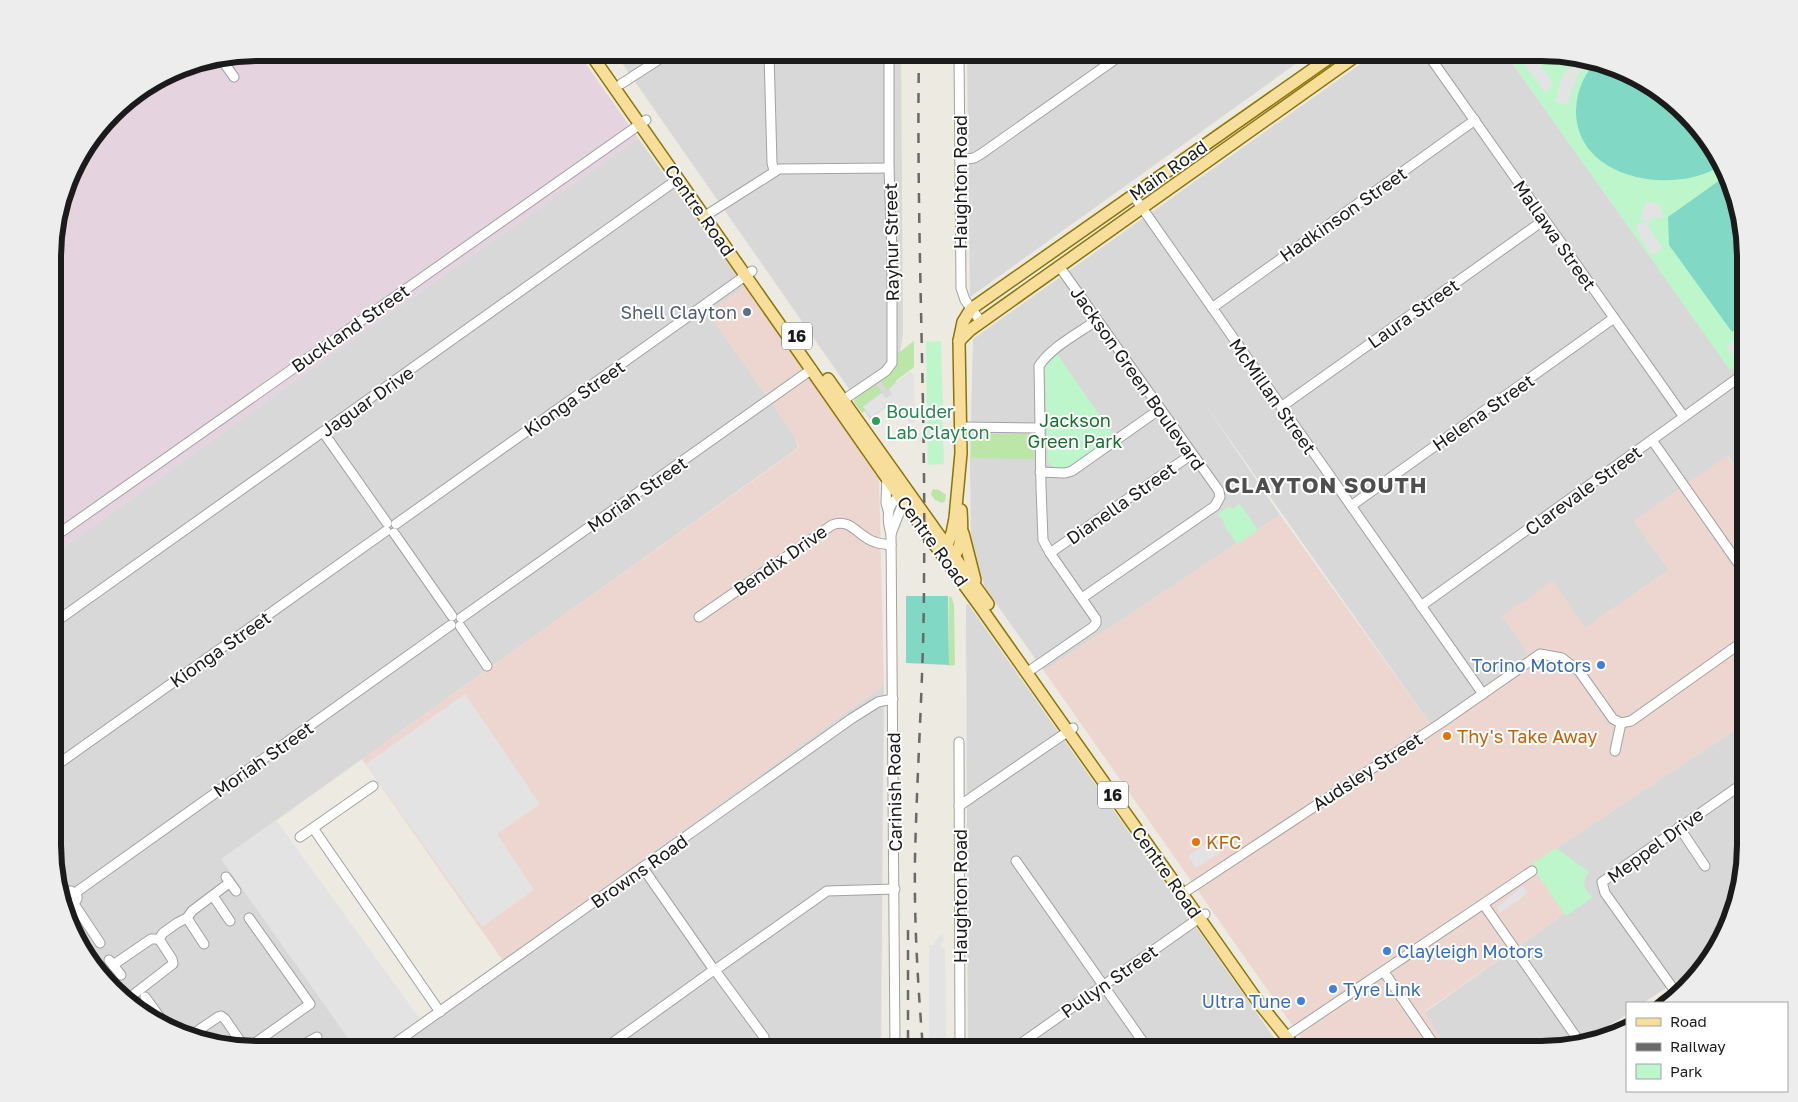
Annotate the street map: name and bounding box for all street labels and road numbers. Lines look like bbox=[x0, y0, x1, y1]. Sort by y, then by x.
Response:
street label: Haughton Road bbox=[949, 115, 971, 249]
street label: Main Road bbox=[1125, 135, 1211, 205]
street label: Centre Road bbox=[660, 160, 740, 260]
street label: Hadkinson Street bbox=[1275, 162, 1411, 266]
street label: Mallawa Street bbox=[1509, 176, 1601, 294]
street label: Rayhur Street bbox=[879, 182, 903, 302]
street label: Laura Street bbox=[1363, 274, 1463, 352]
street label: Buckland Street bbox=[287, 279, 413, 377]
street label: Jackson Green Boulevard bbox=[1066, 282, 1210, 474]
road number: 16 bbox=[782, 322, 812, 350]
street label: McMillan Street bbox=[1225, 334, 1321, 458]
street label: Kionga Street bbox=[519, 355, 629, 441]
street label: Jaguar Drive bbox=[316, 361, 418, 441]
street label: Helena Street bbox=[1428, 369, 1538, 455]
street label: Clarevale Street bbox=[1520, 440, 1646, 540]
street label: Moriah Street bbox=[583, 451, 691, 537]
street label: Dianella Street bbox=[1062, 457, 1180, 549]
street label: Centre Road bbox=[893, 491, 973, 591]
street label: Bendix Drive bbox=[729, 520, 831, 600]
street label: Kionga Street bbox=[165, 606, 275, 692]
street label: Moriah Street bbox=[209, 716, 317, 802]
street label: Audsley Street bbox=[1308, 727, 1426, 815]
street label: Carinish Road bbox=[882, 732, 906, 852]
road number: 16 bbox=[1098, 782, 1128, 808]
street label: Meppel Drive bbox=[1603, 803, 1707, 887]
street label: Centre Road bbox=[1127, 822, 1207, 922]
street label: Browns Road bbox=[586, 829, 692, 913]
street label: Haughton Road bbox=[949, 829, 971, 963]
street label: Pullyn Street bbox=[1056, 940, 1162, 1022]

